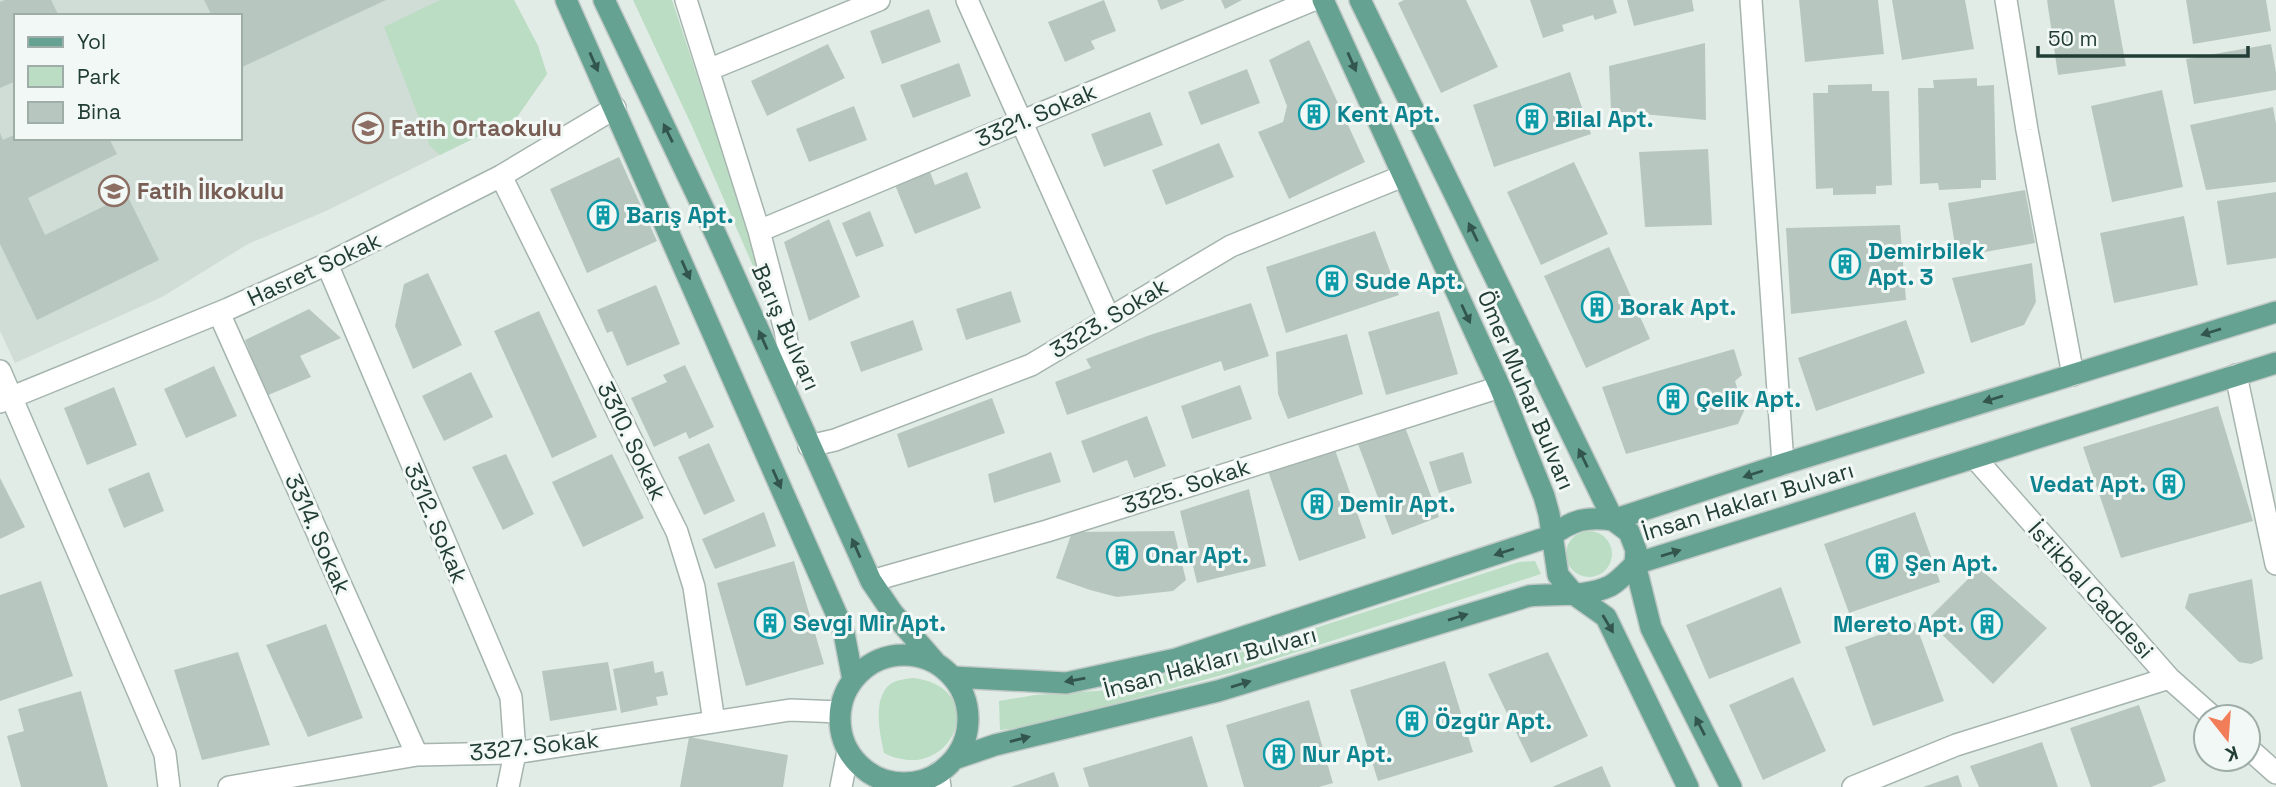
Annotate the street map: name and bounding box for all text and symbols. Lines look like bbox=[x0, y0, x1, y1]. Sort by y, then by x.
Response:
legend bbox=[14, 14, 242, 140]
scale bar bbox=[2038, 14, 2248, 58]
text: 50 m bbox=[2048, 25, 2098, 52]
text: Yol bbox=[77, 28, 106, 55]
one-way arrow bbox=[588, 52, 600, 72]
one-way arrow bbox=[1346, 52, 1357, 72]
text: Park bbox=[77, 63, 121, 90]
street label: 3321. Sokak bbox=[971, 76, 1101, 154]
building icon: Kent Apt. bbox=[1297, 97, 1331, 131]
text: Bina bbox=[77, 98, 121, 125]
place label: Kent Apt. bbox=[1337, 99, 1440, 129]
building icon: Bilal Apt. bbox=[1515, 102, 1549, 136]
place label: Bilal Apt. bbox=[1555, 104, 1654, 134]
school or university icon: Fatih Ortaokulu bbox=[351, 111, 385, 145]
place label: Fatih Ortaokulu bbox=[391, 113, 562, 143]
one-way arrow bbox=[662, 123, 673, 143]
school or university icon: Fatih İlkokulu bbox=[97, 174, 131, 208]
place label: Fatih İlkokulu bbox=[137, 176, 284, 206]
building icon: Barış Apt. bbox=[586, 198, 620, 232]
place label: Barış Apt. bbox=[626, 200, 734, 230]
one-way arrow bbox=[1467, 222, 1478, 242]
street label: Hasret Sokak bbox=[242, 225, 386, 313]
place label: Demirbilek Apt. 3 bbox=[1868, 236, 1985, 292]
building icon: Demirbilek Apt. 3 bbox=[1828, 247, 1862, 281]
street label: Barış Bulvarı bbox=[745, 259, 827, 395]
one-way arrow bbox=[681, 260, 692, 281]
building icon: Sude Apt. bbox=[1315, 264, 1349, 298]
place label: Sude Apt. bbox=[1355, 266, 1463, 296]
street label: 3323. Sokak bbox=[1045, 271, 1173, 365]
street label: Ömer Muhar Bulvarı bbox=[1470, 286, 1582, 494]
building icon: Borak Apt. bbox=[1580, 290, 1614, 324]
place label: Borak Apt. bbox=[1620, 292, 1736, 322]
one-way arrow bbox=[1461, 303, 1472, 324]
one-way arrow bbox=[2200, 328, 2221, 338]
one-way arrow bbox=[757, 330, 769, 350]
street label: 3310. Sokak bbox=[590, 377, 674, 505]
building icon: Çelik Apt. bbox=[1656, 382, 1690, 416]
place label: Çelik Apt. bbox=[1696, 384, 1801, 414]
one-way arrow bbox=[1983, 395, 2004, 405]
one-way arrow bbox=[1578, 448, 1589, 468]
street label: 3325. Sokak bbox=[1118, 451, 1254, 521]
street label: İnsan Hakları Bulvarı bbox=[1639, 455, 1857, 547]
street label: 3312. Sokak bbox=[397, 458, 475, 588]
building icon: Vedat Apt. bbox=[2152, 467, 2186, 501]
one-way arrow bbox=[772, 468, 783, 489]
street label: 3314. Sokak bbox=[278, 469, 358, 599]
one-way arrow bbox=[1742, 469, 1763, 480]
place label: Vedat Apt. bbox=[2030, 469, 2146, 499]
building icon: Demir Apt. bbox=[1300, 487, 1334, 521]
place label: Demir Apt. bbox=[1340, 489, 1455, 519]
street label: İstikbal Caddesi bbox=[2022, 515, 2160, 665]
one-way arrow bbox=[850, 538, 862, 558]
building icon: Onar Apt. bbox=[1105, 538, 1139, 572]
place label: Onar Apt. bbox=[1145, 540, 1249, 570]
building icon: Şen Apt. bbox=[1865, 546, 1899, 580]
one-way arrow bbox=[1493, 547, 1514, 557]
one-way arrow bbox=[1661, 547, 1682, 558]
place label: Şen Apt. bbox=[1905, 548, 1998, 578]
building icon: Sevgi Mir Apt. bbox=[753, 606, 787, 640]
building icon: Mereto Apt. bbox=[1970, 607, 2004, 641]
place label: Sevgi Mir Apt. bbox=[793, 608, 946, 638]
place label: Mereto Apt. bbox=[1833, 609, 1964, 639]
one-way arrow bbox=[1448, 611, 1469, 622]
one-way arrow bbox=[1601, 614, 1614, 634]
street label: İnsan Hakları Bulvarı bbox=[1100, 619, 1320, 705]
one-way arrow bbox=[1064, 675, 1086, 686]
one-way arrow bbox=[1230, 679, 1251, 689]
north arrow bbox=[2192, 703, 2262, 773]
building icon: Özgür Apt. bbox=[1395, 704, 1429, 738]
place label: Özgür Apt. bbox=[1435, 706, 1552, 736]
one-way arrow bbox=[1695, 716, 1706, 736]
street label: 3327. Sokak bbox=[468, 724, 600, 768]
one-way arrow bbox=[1009, 733, 1031, 744]
building icon: Nur Apt. bbox=[1262, 737, 1296, 771]
place label: Nur Apt. bbox=[1302, 739, 1392, 769]
text: K bbox=[2222, 740, 2241, 768]

